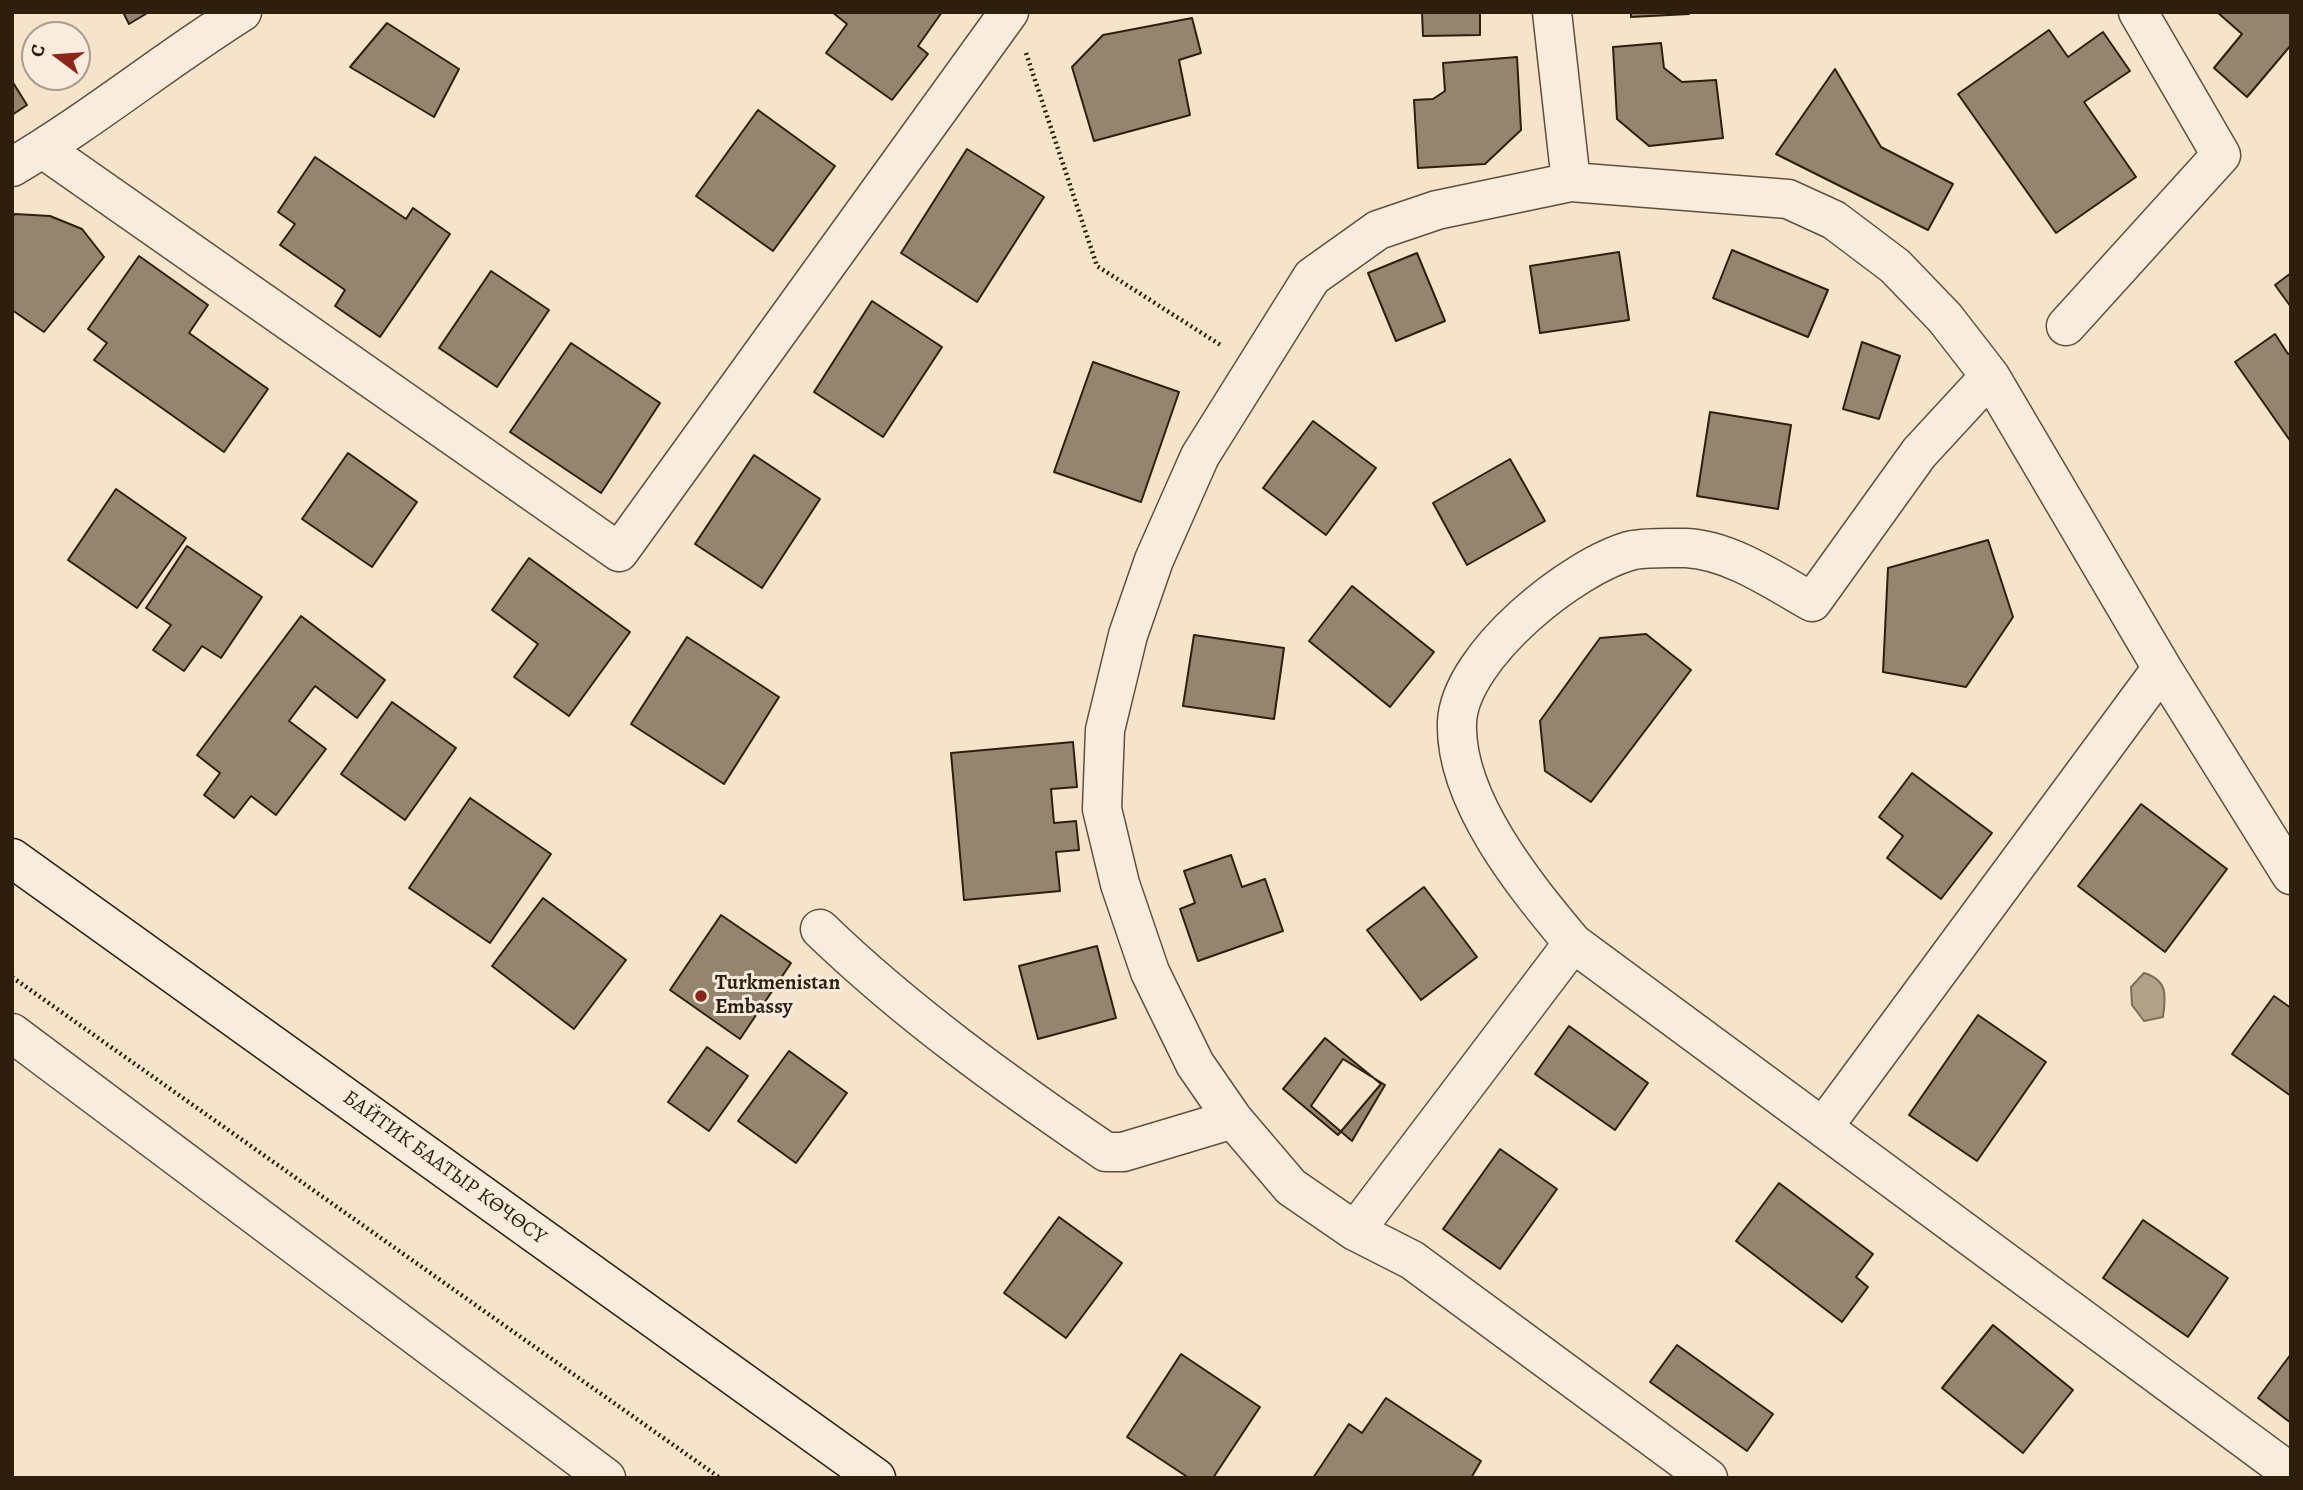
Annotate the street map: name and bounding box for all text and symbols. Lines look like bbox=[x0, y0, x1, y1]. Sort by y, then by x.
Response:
north arrow bbox=[21, 21, 91, 91]
text: С bbox=[24, 42, 52, 60]
place label: Turkmenistan Embassy bbox=[715, 971, 840, 1021]
marker: Turkmenistan Embassy bbox=[693, 988, 709, 1004]
street label: БАЙТИК БААТЫР КӨЧӨСҮ bbox=[337, 1086, 551, 1250]

